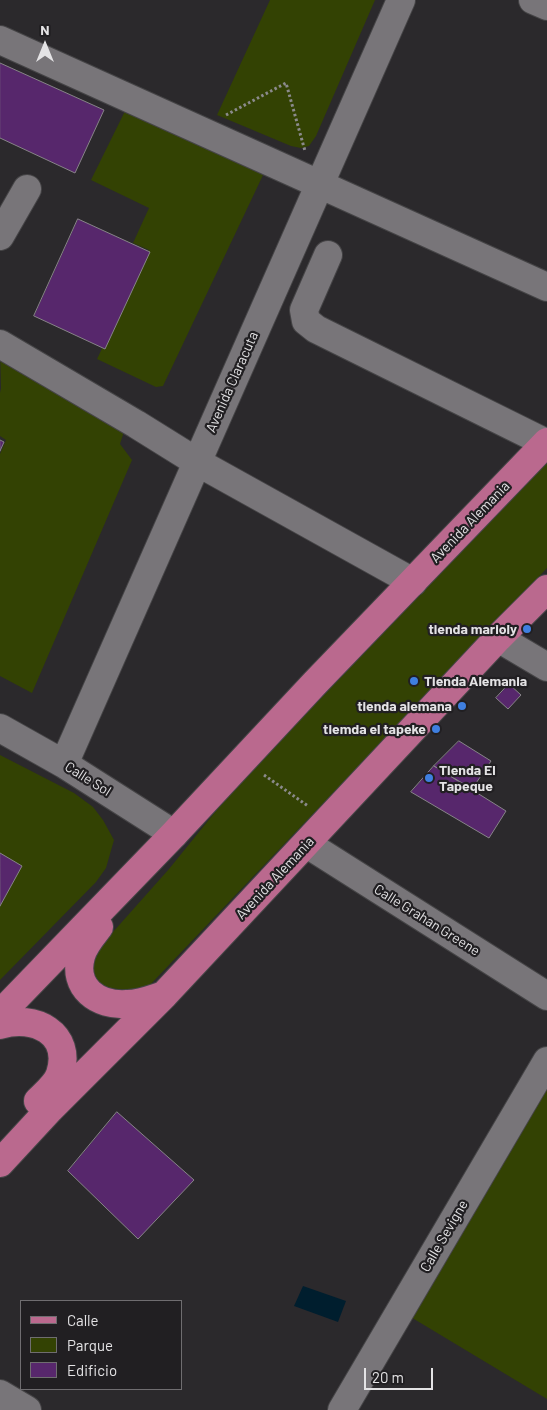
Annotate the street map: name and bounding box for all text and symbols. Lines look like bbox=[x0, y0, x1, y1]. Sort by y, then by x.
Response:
north arrow bbox=[20, 20, 70, 70]
text: N bbox=[40, 21, 50, 38]
street label: Avenida Claracuta bbox=[202, 329, 262, 435]
street label: Avenida Alemania bbox=[427, 478, 513, 566]
place label: tienda marioly bbox=[428, 621, 517, 637]
marker: tienda marioly bbox=[521, 623, 533, 635]
place label: Tienda Alemania bbox=[424, 673, 527, 689]
marker: Tienda Alemania bbox=[408, 675, 420, 687]
place label: tienda alemana bbox=[357, 698, 452, 714]
marker: tienda alemana bbox=[456, 700, 468, 712]
place label: tiemda el tapeke bbox=[323, 721, 426, 737]
marker: tiemda el tapeke bbox=[430, 723, 442, 735]
street label: Calle Sol bbox=[62, 758, 114, 800]
place label: Tienda El Tapeque bbox=[439, 762, 496, 794]
marker: Tienda El Tapeque bbox=[423, 772, 435, 784]
street label: Avenida Alemania bbox=[232, 833, 318, 923]
street label: Calle Grahan Greene bbox=[371, 881, 483, 959]
street label: Calle Sevigne bbox=[417, 1197, 471, 1275]
legend bbox=[20, 1300, 182, 1390]
text: Calle bbox=[67, 1311, 99, 1329]
text: Parque bbox=[67, 1336, 113, 1354]
scale bar bbox=[367, 1358, 436, 1390]
text: Edificio bbox=[67, 1361, 117, 1379]
text: 20 m bbox=[372, 1368, 404, 1386]

